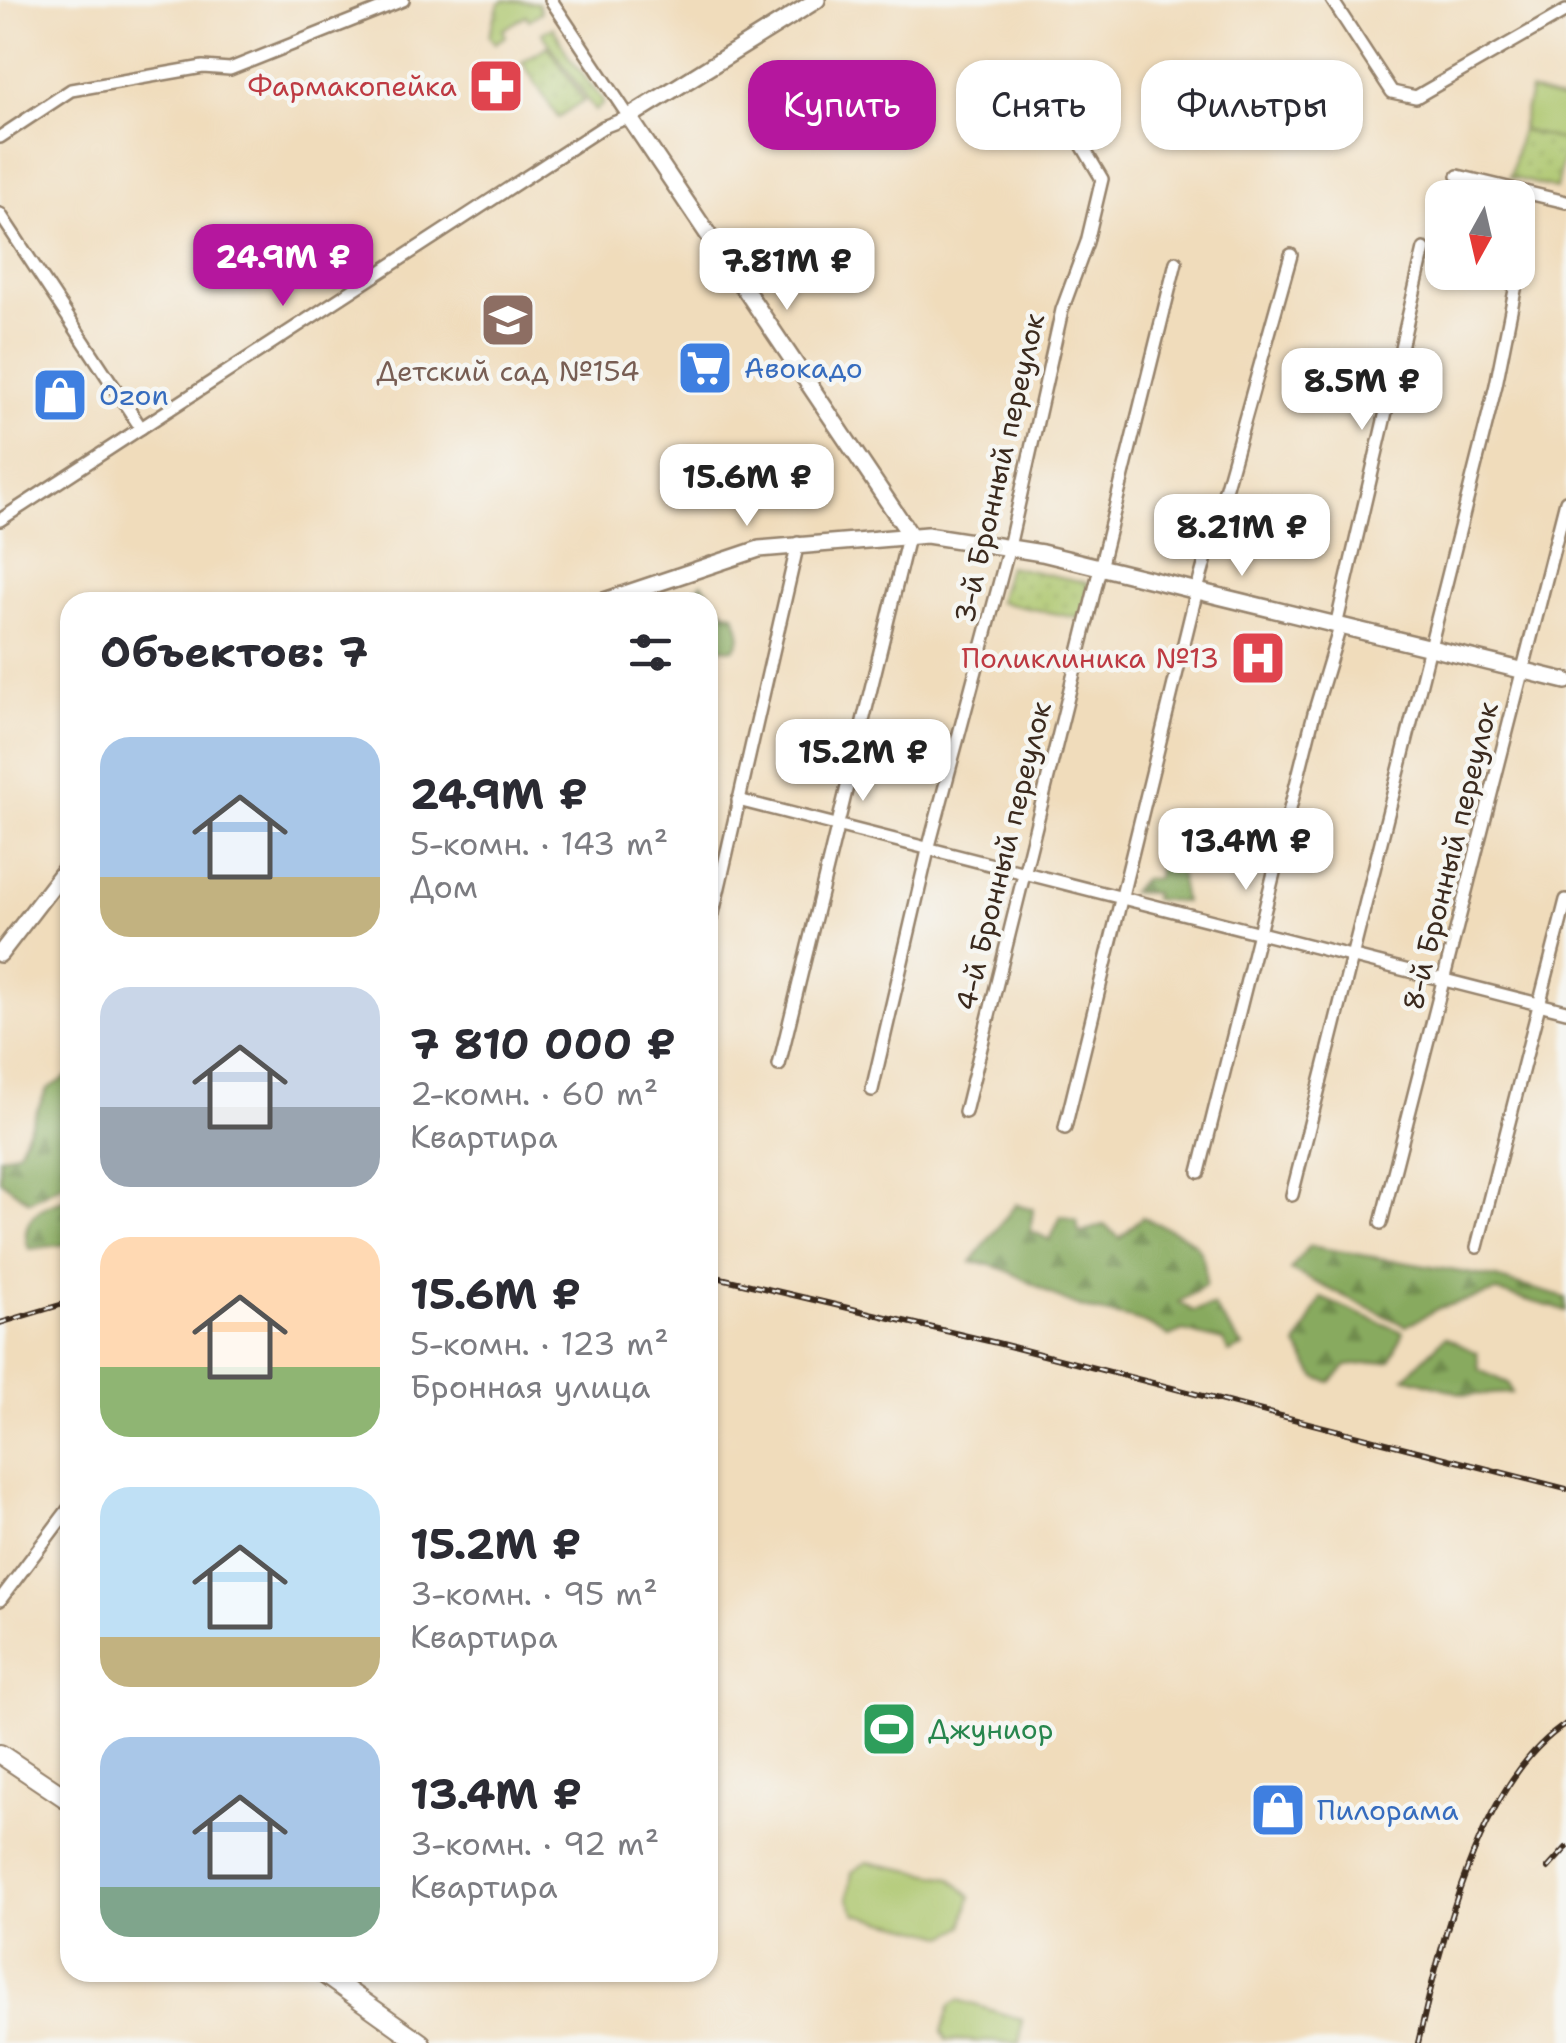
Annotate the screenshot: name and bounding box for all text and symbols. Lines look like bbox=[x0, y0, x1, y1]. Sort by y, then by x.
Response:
pharmacy icon: Фармакопейка bbox=[466, 56, 526, 116]
chip: Купить bbox=[748, 60, 936, 150]
chip: Снять bbox=[956, 60, 1121, 150]
chip: Фильтры bbox=[1141, 60, 1363, 150]
place label: Фармакопейка bbox=[248, 67, 457, 105]
north arrow bbox=[1425, 180, 1535, 290]
map controls bbox=[1425, 180, 1535, 290]
pin: 24.9M ₽ bbox=[191, 224, 375, 309]
pin: 7.81M ₽ bbox=[695, 228, 879, 313]
text: 24.9M ₽ bbox=[215, 235, 351, 278]
text: 7.81M ₽ bbox=[722, 239, 852, 282]
school or university icon: Детский сад №154 bbox=[478, 290, 538, 350]
street label: 3-й Бронный переулок bbox=[945, 309, 1053, 627]
supermarket icon: Авокадо bbox=[675, 338, 735, 398]
pin: 8.5M ₽ bbox=[1281, 348, 1443, 433]
place label: Авокадо bbox=[744, 349, 863, 387]
place label: Детский сад №154 bbox=[376, 352, 640, 390]
text: 8.5M ₽ bbox=[1304, 359, 1420, 402]
shop icon: Ozon bbox=[30, 365, 90, 425]
place label: Ozon bbox=[99, 376, 169, 414]
pin: 15.6M ₽ bbox=[655, 444, 839, 529]
text: 15.6M ₽ bbox=[682, 455, 812, 498]
pin: 8.21M ₽ bbox=[1150, 494, 1334, 579]
text: 8.21M ₽ bbox=[1176, 505, 1308, 548]
text: Объектов: 7 bbox=[100, 624, 368, 680]
icon: filters bbox=[623, 625, 678, 680]
hospital icon: Поликлиника №13 bbox=[1228, 628, 1288, 688]
place label: Поликлиника №13 bbox=[962, 639, 1219, 677]
street label: 4-й Бронный переулок bbox=[946, 697, 1060, 1014]
street label: 8-й Бронный переулок bbox=[1393, 698, 1507, 1014]
pin: 15.2M ₽ bbox=[771, 719, 955, 804]
text: 15.2M ₽ bbox=[798, 730, 928, 773]
text: 24.9M ₽ bbox=[410, 766, 588, 822]
icon: home bbox=[180, 777, 300, 897]
pin: 13.4M ₽ bbox=[1154, 808, 1338, 893]
text: 13.4M ₽ bbox=[1180, 819, 1312, 862]
text: 5-комн. · 143 m² bbox=[410, 822, 668, 865]
text: Дом bbox=[410, 865, 478, 908]
text: 7 810 000 ₽ bbox=[410, 1016, 676, 1072]
icon: home bbox=[180, 1027, 300, 1147]
text: 2-комн. · 60 m² bbox=[410, 1072, 658, 1115]
text: Квартира bbox=[410, 1115, 558, 1158]
text: 15.6M ₽ bbox=[410, 1266, 581, 1322]
icon: home bbox=[180, 1277, 300, 1397]
text: 5-комн. · 123 m² bbox=[410, 1322, 669, 1365]
text: Бронная улица bbox=[410, 1365, 650, 1408]
text: 15.2M ₽ bbox=[410, 1516, 581, 1572]
icon: home bbox=[180, 1527, 300, 1647]
text: 3-комн. · 95 m² bbox=[410, 1572, 658, 1615]
text: Квартира bbox=[410, 1615, 558, 1658]
sports icon: Джуниор bbox=[859, 1699, 919, 1759]
place label: Джуниор bbox=[928, 1710, 1053, 1748]
text: 13.4M ₽ bbox=[410, 1766, 582, 1822]
icon: home bbox=[180, 1777, 300, 1897]
shop icon: Пилорама bbox=[1248, 1780, 1308, 1840]
place label: Пилорама bbox=[1317, 1791, 1459, 1829]
text: 3-комн. · 92 m² bbox=[410, 1822, 659, 1865]
text: Квартира bbox=[410, 1865, 558, 1908]

